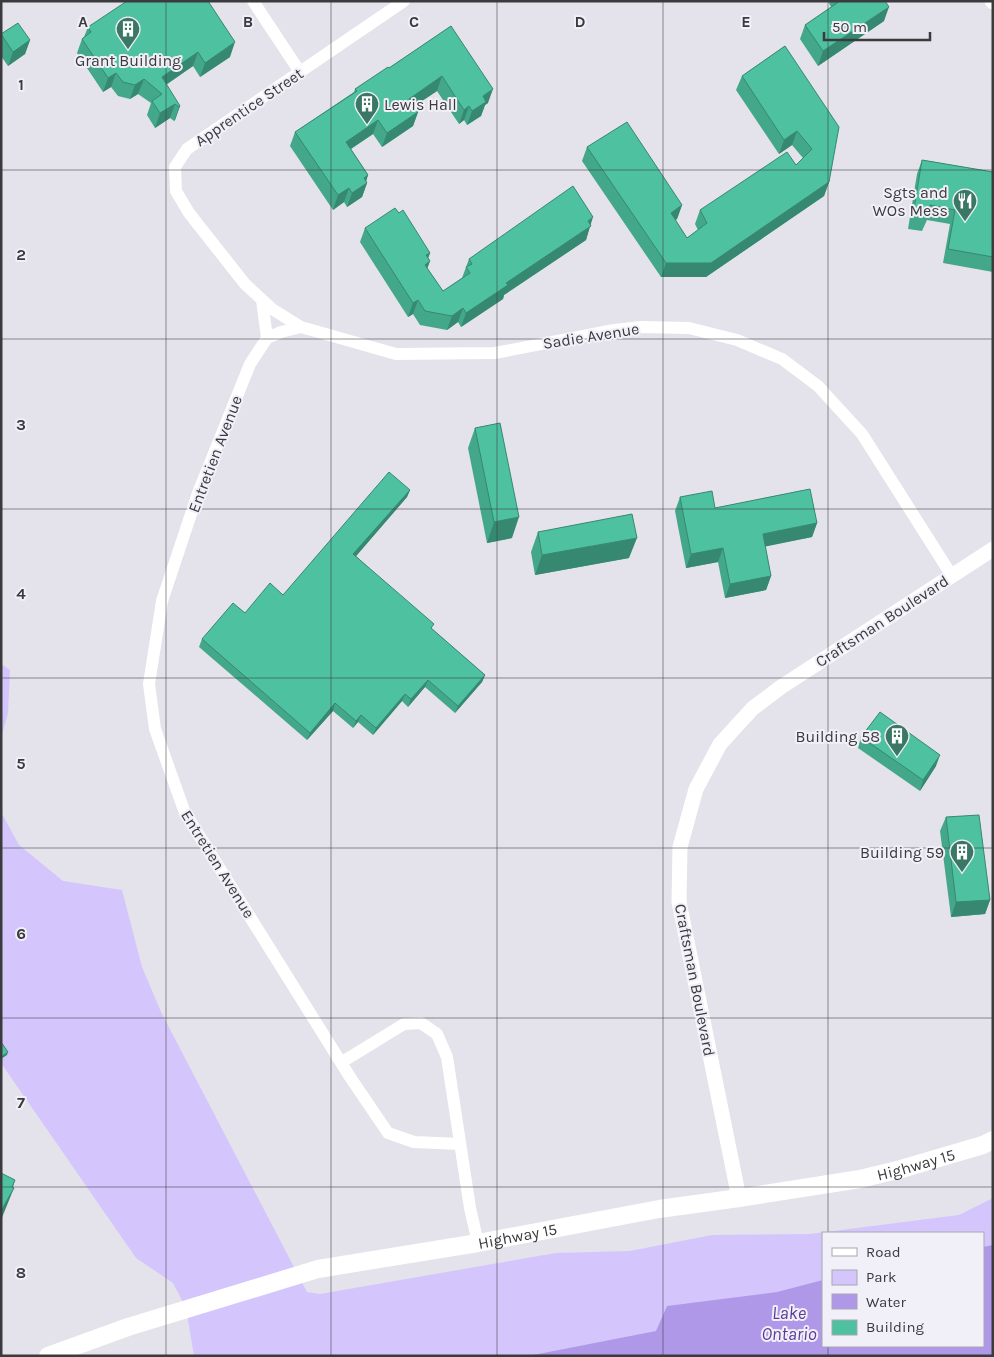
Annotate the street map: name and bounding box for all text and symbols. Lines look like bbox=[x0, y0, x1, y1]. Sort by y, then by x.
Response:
scale bar bbox=[824, 10, 930, 42]
text: A bbox=[78, 12, 88, 31]
text: B bbox=[243, 12, 253, 31]
text: C bbox=[409, 12, 419, 31]
text: D bbox=[575, 12, 586, 31]
text: E bbox=[741, 12, 751, 31]
building icon: Grant Building bbox=[115, 16, 141, 50]
text: 50 m bbox=[832, 18, 867, 36]
place label: Grant Building bbox=[75, 51, 181, 70]
street label: Apprentice Street bbox=[191, 64, 307, 150]
text: 1 bbox=[18, 75, 24, 94]
building icon: Lewis Hall bbox=[354, 91, 380, 125]
place label: Lewis Hall bbox=[384, 95, 457, 114]
place label: Sgts and WOs Mess bbox=[873, 183, 948, 220]
restaurant icon: Sgts and WOs Mess bbox=[952, 188, 978, 222]
text: 2 bbox=[16, 245, 26, 264]
street label: Sadie Avenue bbox=[541, 319, 641, 353]
street label: Entretien Avenue bbox=[184, 393, 246, 515]
text: 3 bbox=[16, 415, 26, 434]
street label: Craftsman Boulevard bbox=[812, 571, 952, 671]
text: 4 bbox=[16, 584, 26, 603]
building icon: Building 58 bbox=[884, 723, 910, 757]
place label: Building 58 bbox=[796, 727, 880, 746]
text: 5 bbox=[16, 754, 26, 773]
street label: Entretien Avenue bbox=[177, 806, 259, 922]
building icon: Building 59 bbox=[949, 839, 975, 873]
place label: Building 59 bbox=[860, 843, 944, 862]
street label: Craftsman Boulevard bbox=[671, 902, 719, 1058]
text: 6 bbox=[16, 924, 26, 943]
text: 7 bbox=[17, 1093, 25, 1112]
street label: Highway 15 bbox=[875, 1144, 957, 1184]
street label: Highway 15 bbox=[476, 1219, 559, 1252]
legend bbox=[822, 1232, 984, 1347]
text: Road bbox=[866, 1243, 901, 1261]
text: 8 bbox=[16, 1263, 26, 1282]
text: Park bbox=[866, 1268, 896, 1286]
text: Water bbox=[866, 1293, 907, 1311]
water label: Lake Ontario bbox=[761, 1302, 817, 1345]
text: Building bbox=[866, 1318, 924, 1336]

